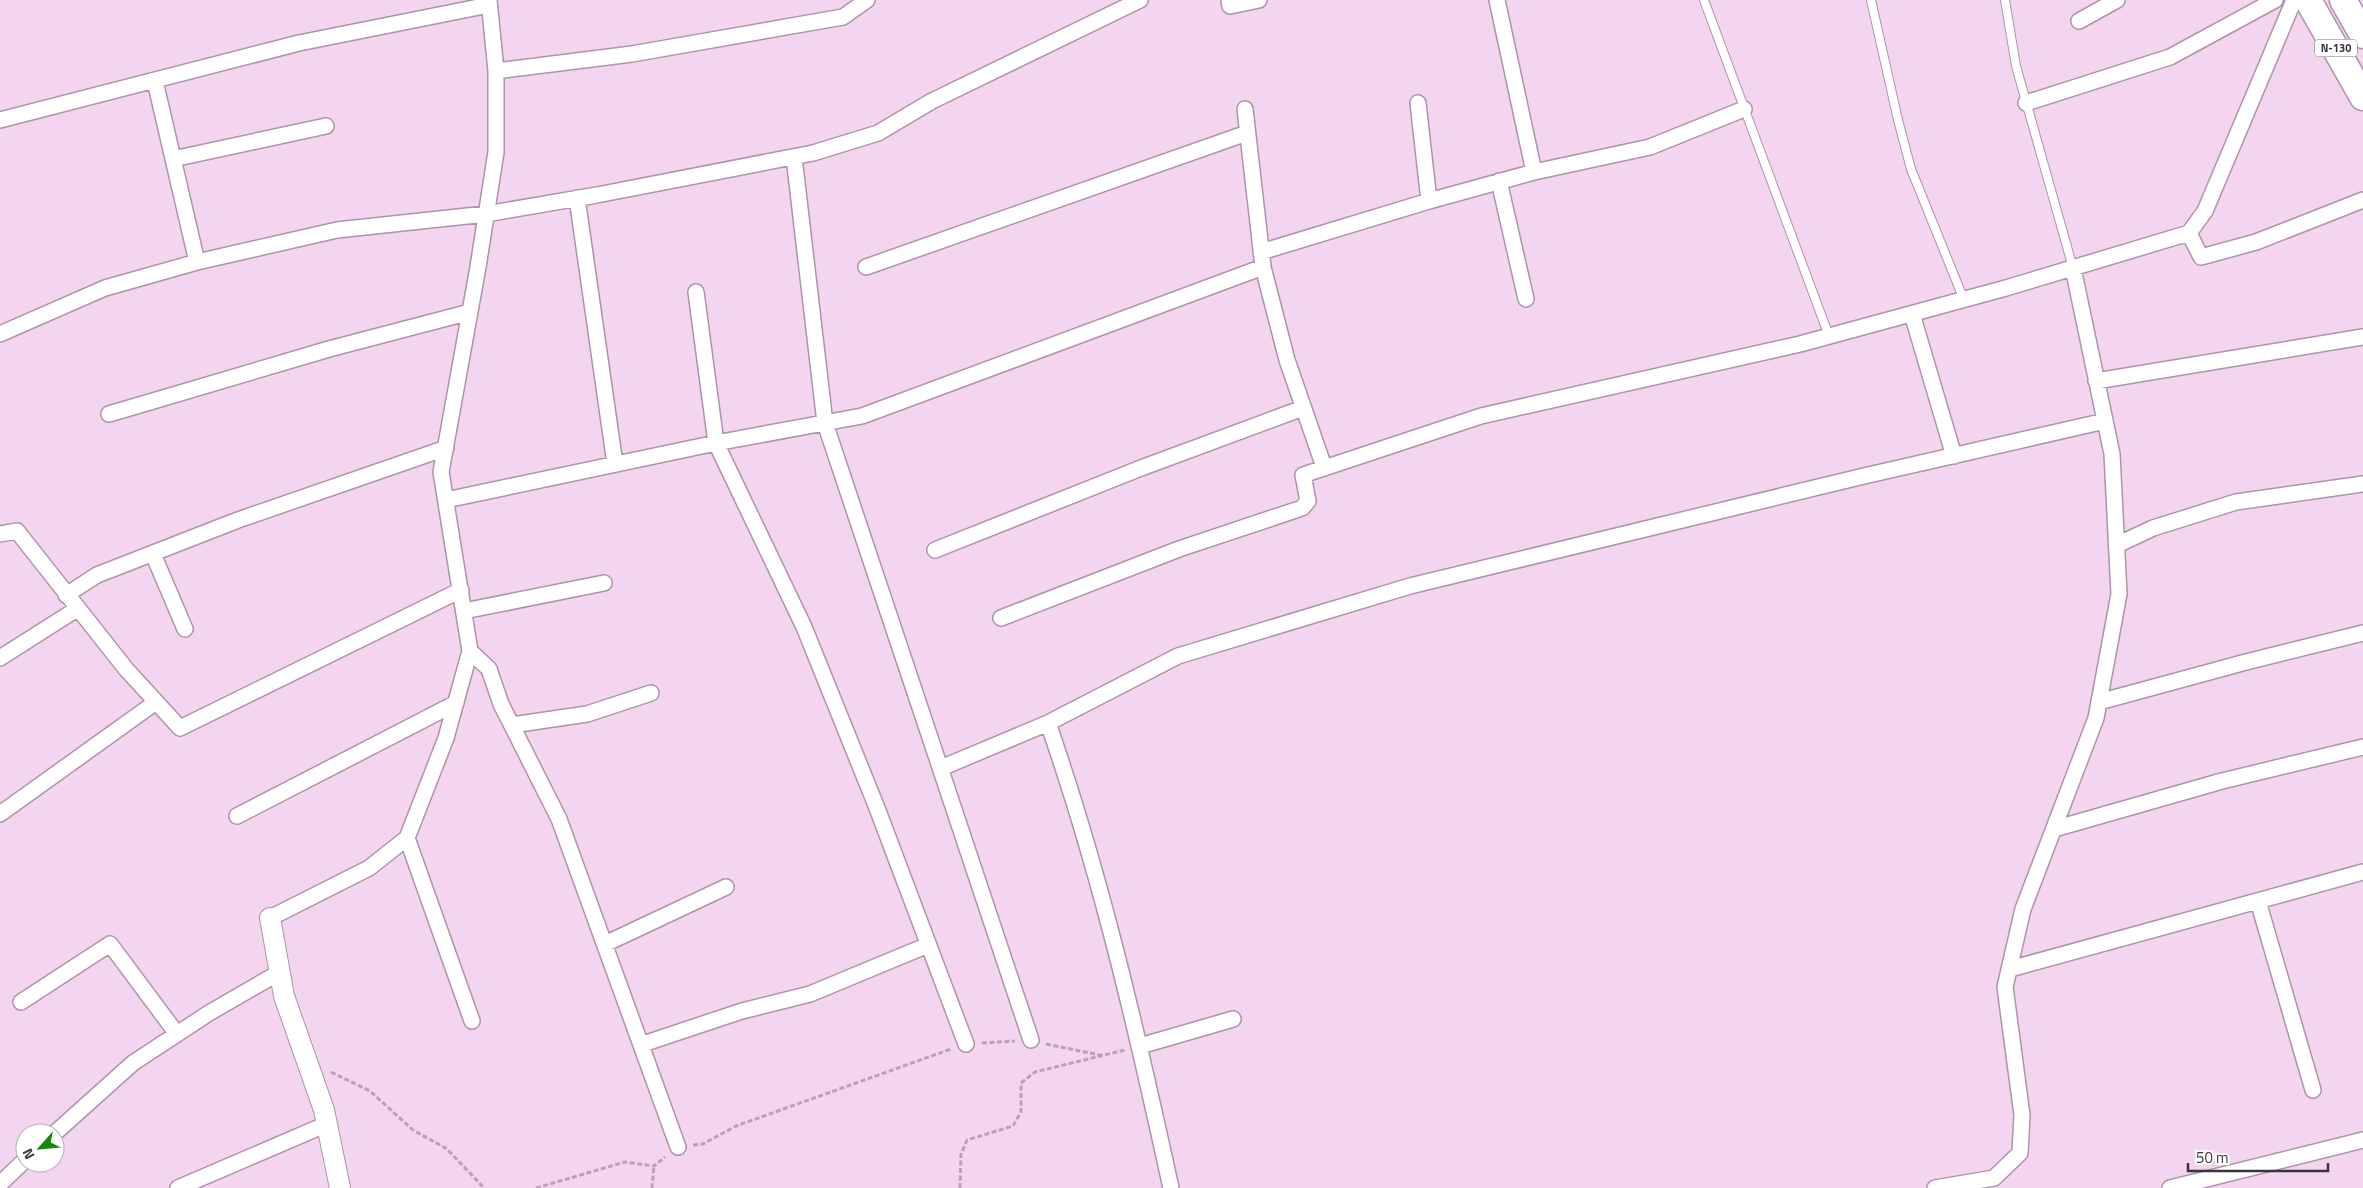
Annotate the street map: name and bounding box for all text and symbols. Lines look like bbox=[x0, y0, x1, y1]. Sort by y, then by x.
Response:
road number: N-130 bbox=[2315, 40, 2357, 56]
north arrow bbox=[15, 1123, 65, 1173]
scale bar bbox=[2188, 1140, 2328, 1172]
text: N bbox=[16, 1145, 40, 1163]
text: 50 m bbox=[2196, 1146, 2229, 1169]

